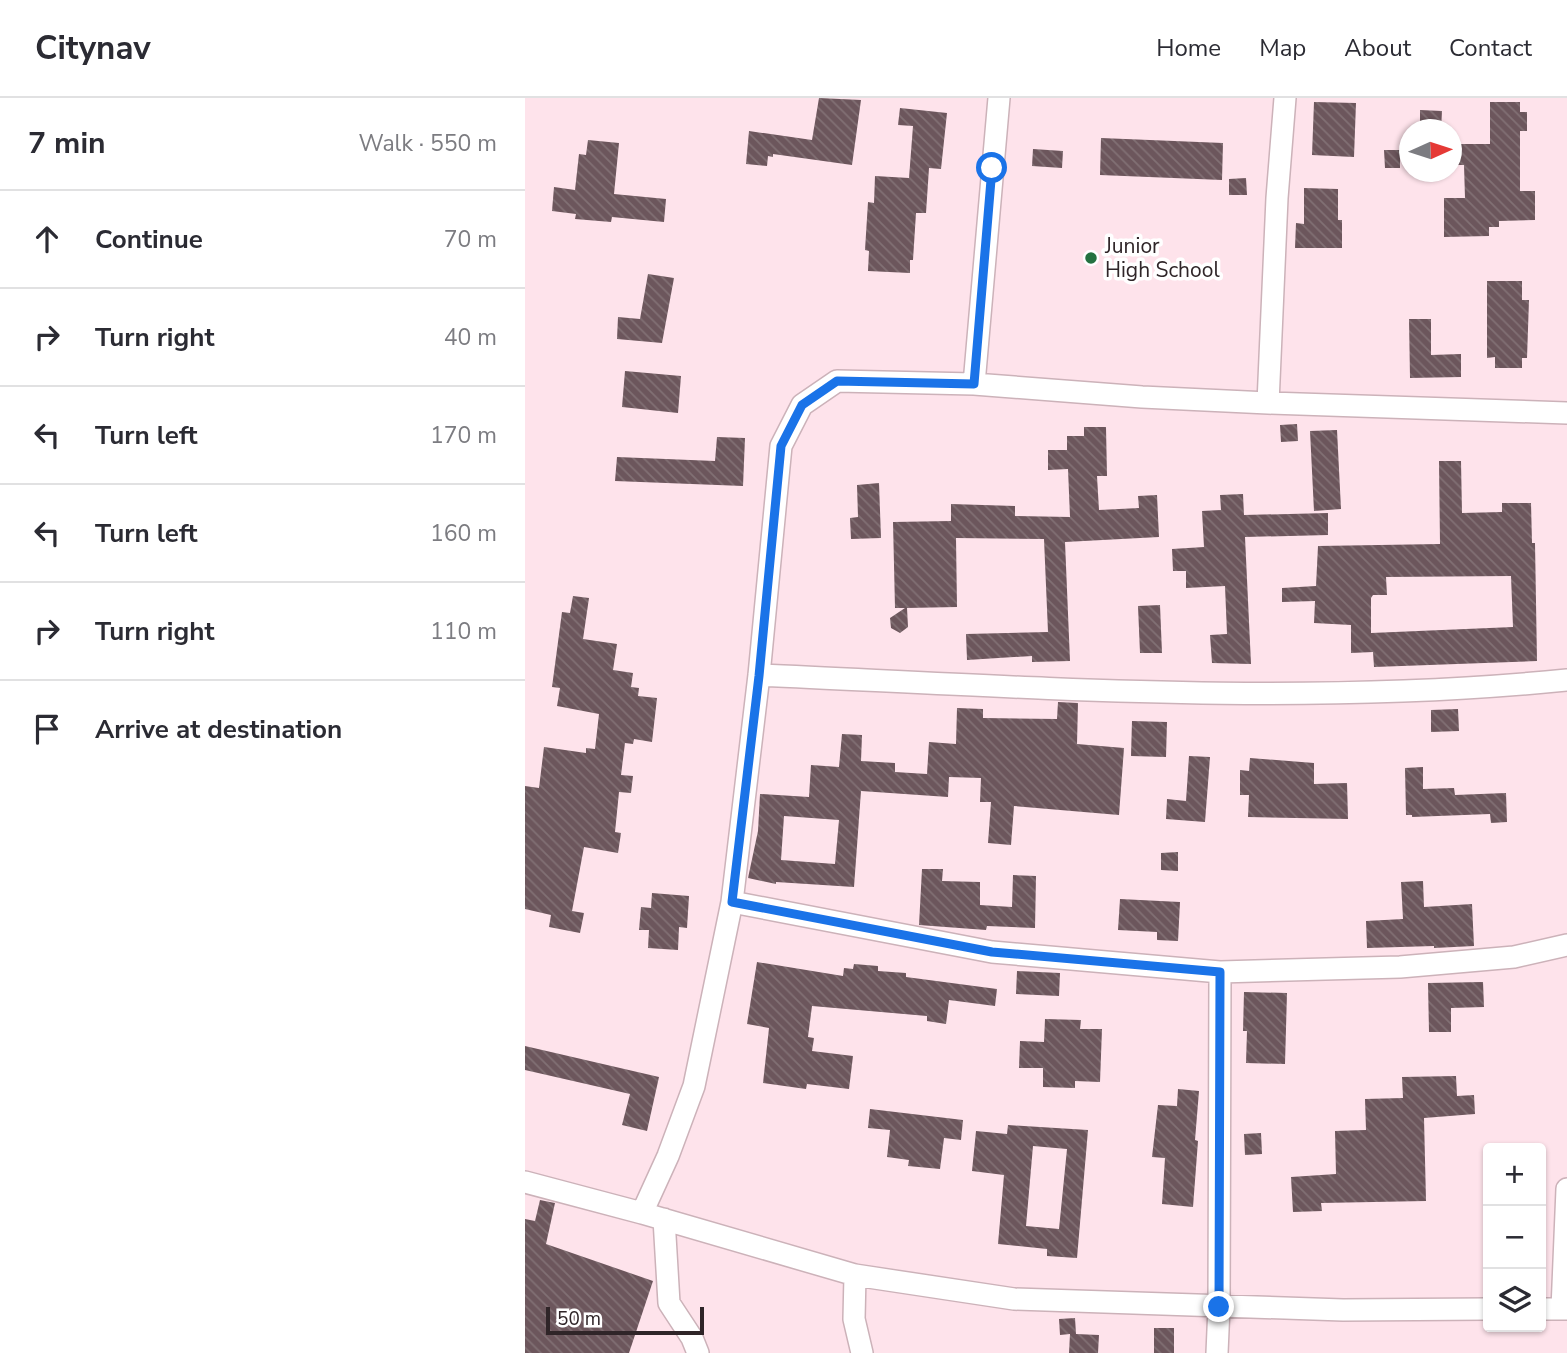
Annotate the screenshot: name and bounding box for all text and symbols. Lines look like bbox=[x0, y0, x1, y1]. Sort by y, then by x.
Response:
text: Citynav bbox=[35, 26, 151, 71]
text: Home bbox=[1156, 32, 1221, 64]
text: Map bbox=[1259, 32, 1306, 64]
text: About bbox=[1344, 32, 1411, 64]
text: Contact bbox=[1449, 32, 1532, 64]
north arrow bbox=[1399, 119, 1462, 182]
text: 7 min bbox=[28, 123, 106, 164]
text: Walk · 550 m bbox=[358, 128, 497, 159]
route start bbox=[976, 152, 1007, 183]
icon: ahead bbox=[28, 220, 66, 258]
text: Continue bbox=[95, 222, 203, 257]
text: 70 m bbox=[444, 224, 497, 255]
place label: Junior High School bbox=[1104, 232, 1220, 284]
marker: Junior High School bbox=[1083, 250, 1099, 266]
icon: right bbox=[28, 318, 66, 356]
text: Turn right bbox=[95, 320, 214, 355]
text: 40 m bbox=[444, 322, 497, 353]
icon: left bbox=[28, 416, 66, 454]
text: Turn left bbox=[95, 418, 198, 453]
text: 170 m bbox=[430, 420, 497, 451]
icon: left bbox=[28, 514, 66, 552]
text: Turn left bbox=[95, 516, 198, 551]
text: 160 m bbox=[430, 518, 497, 549]
icon: right bbox=[28, 612, 66, 650]
text: Turn right bbox=[95, 614, 214, 649]
text: 110 m bbox=[430, 616, 497, 647]
icon: arrive bbox=[28, 710, 66, 748]
text: Arrive at destination bbox=[95, 712, 342, 747]
map controls bbox=[1483, 1143, 1546, 1332]
button: + bbox=[1483, 1143, 1546, 1206]
button: − bbox=[1483, 1206, 1546, 1269]
button: layers bbox=[1483, 1269, 1546, 1332]
route end bbox=[1203, 1291, 1234, 1322]
scale bar bbox=[546, 1304, 703, 1336]
text: 50 m bbox=[557, 1306, 601, 1332]

